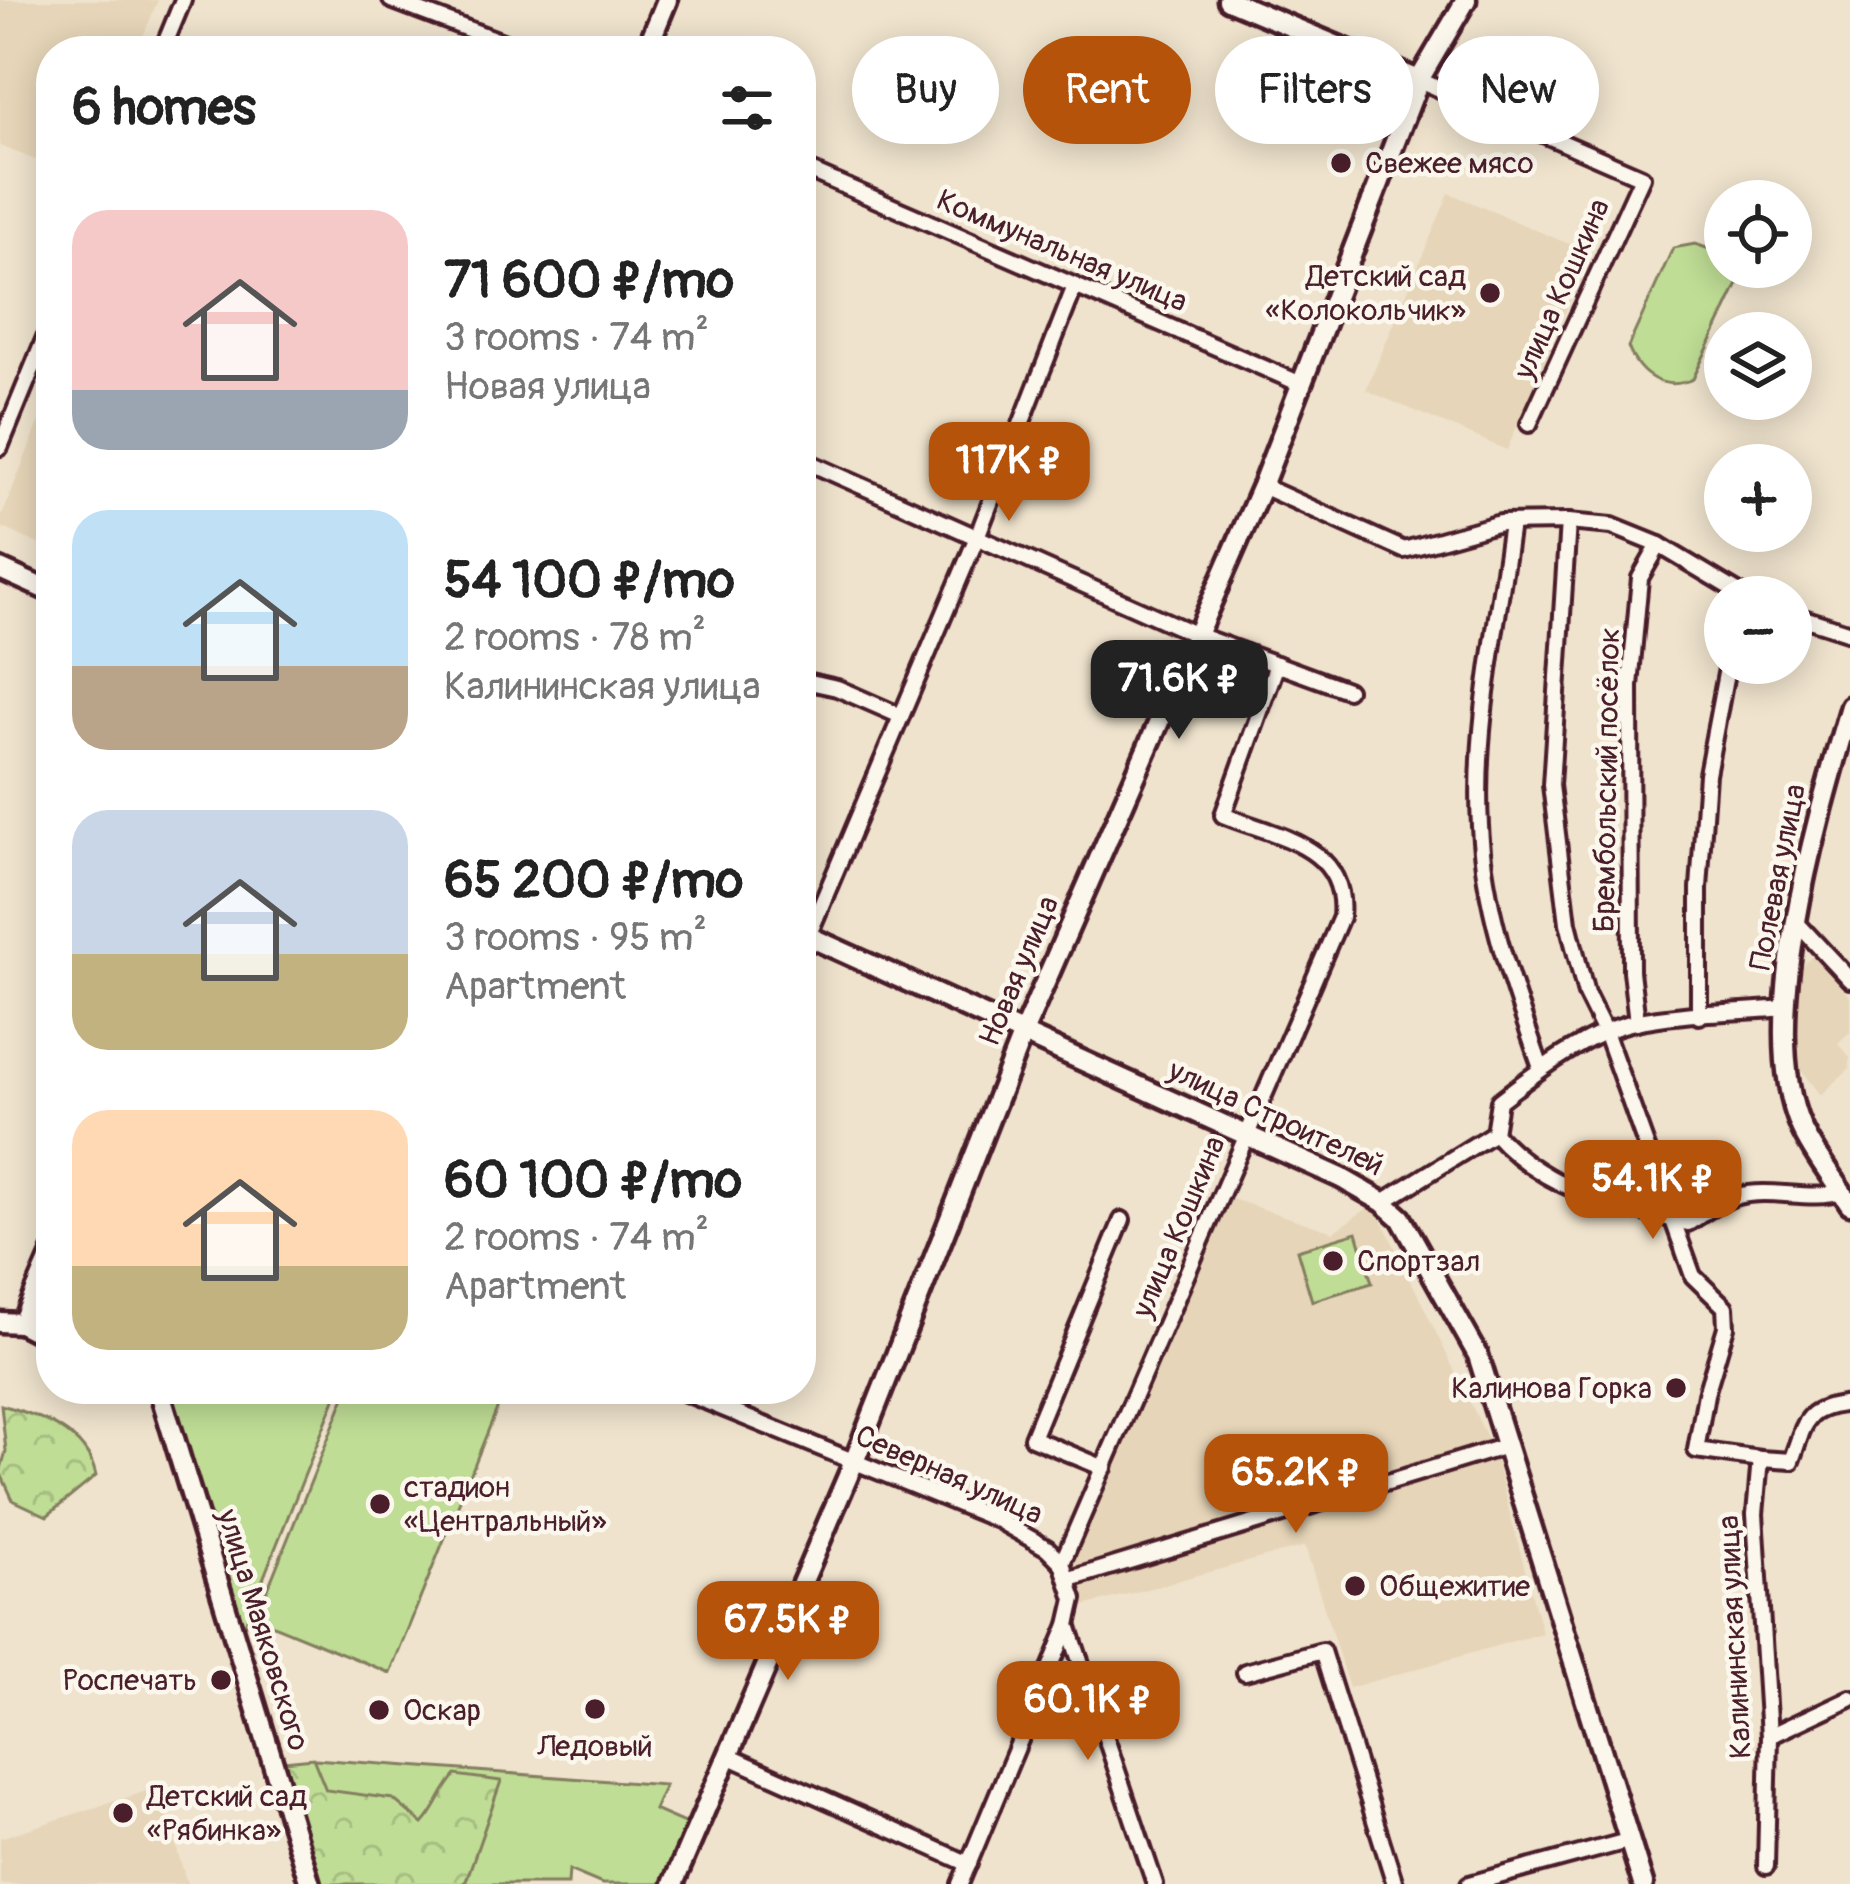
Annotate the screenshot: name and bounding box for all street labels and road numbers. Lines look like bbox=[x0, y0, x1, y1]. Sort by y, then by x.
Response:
street label: Коммунальная улица bbox=[931, 182, 1193, 320]
street label: улица Кошкина bbox=[1505, 193, 1618, 386]
street label: Брембольский посёлок bbox=[1586, 627, 1628, 933]
street label: Полевая улица bbox=[1742, 781, 1814, 973]
street label: Новая улица bbox=[971, 891, 1067, 1051]
street label: улица Строителей bbox=[1162, 1052, 1389, 1184]
street label: улица Кошкина bbox=[1124, 1131, 1234, 1324]
street label: Северная улица bbox=[850, 1417, 1048, 1533]
street label: улица Маяковского bbox=[208, 1504, 317, 1755]
street label: Калининская улица bbox=[1710, 1514, 1760, 1760]

